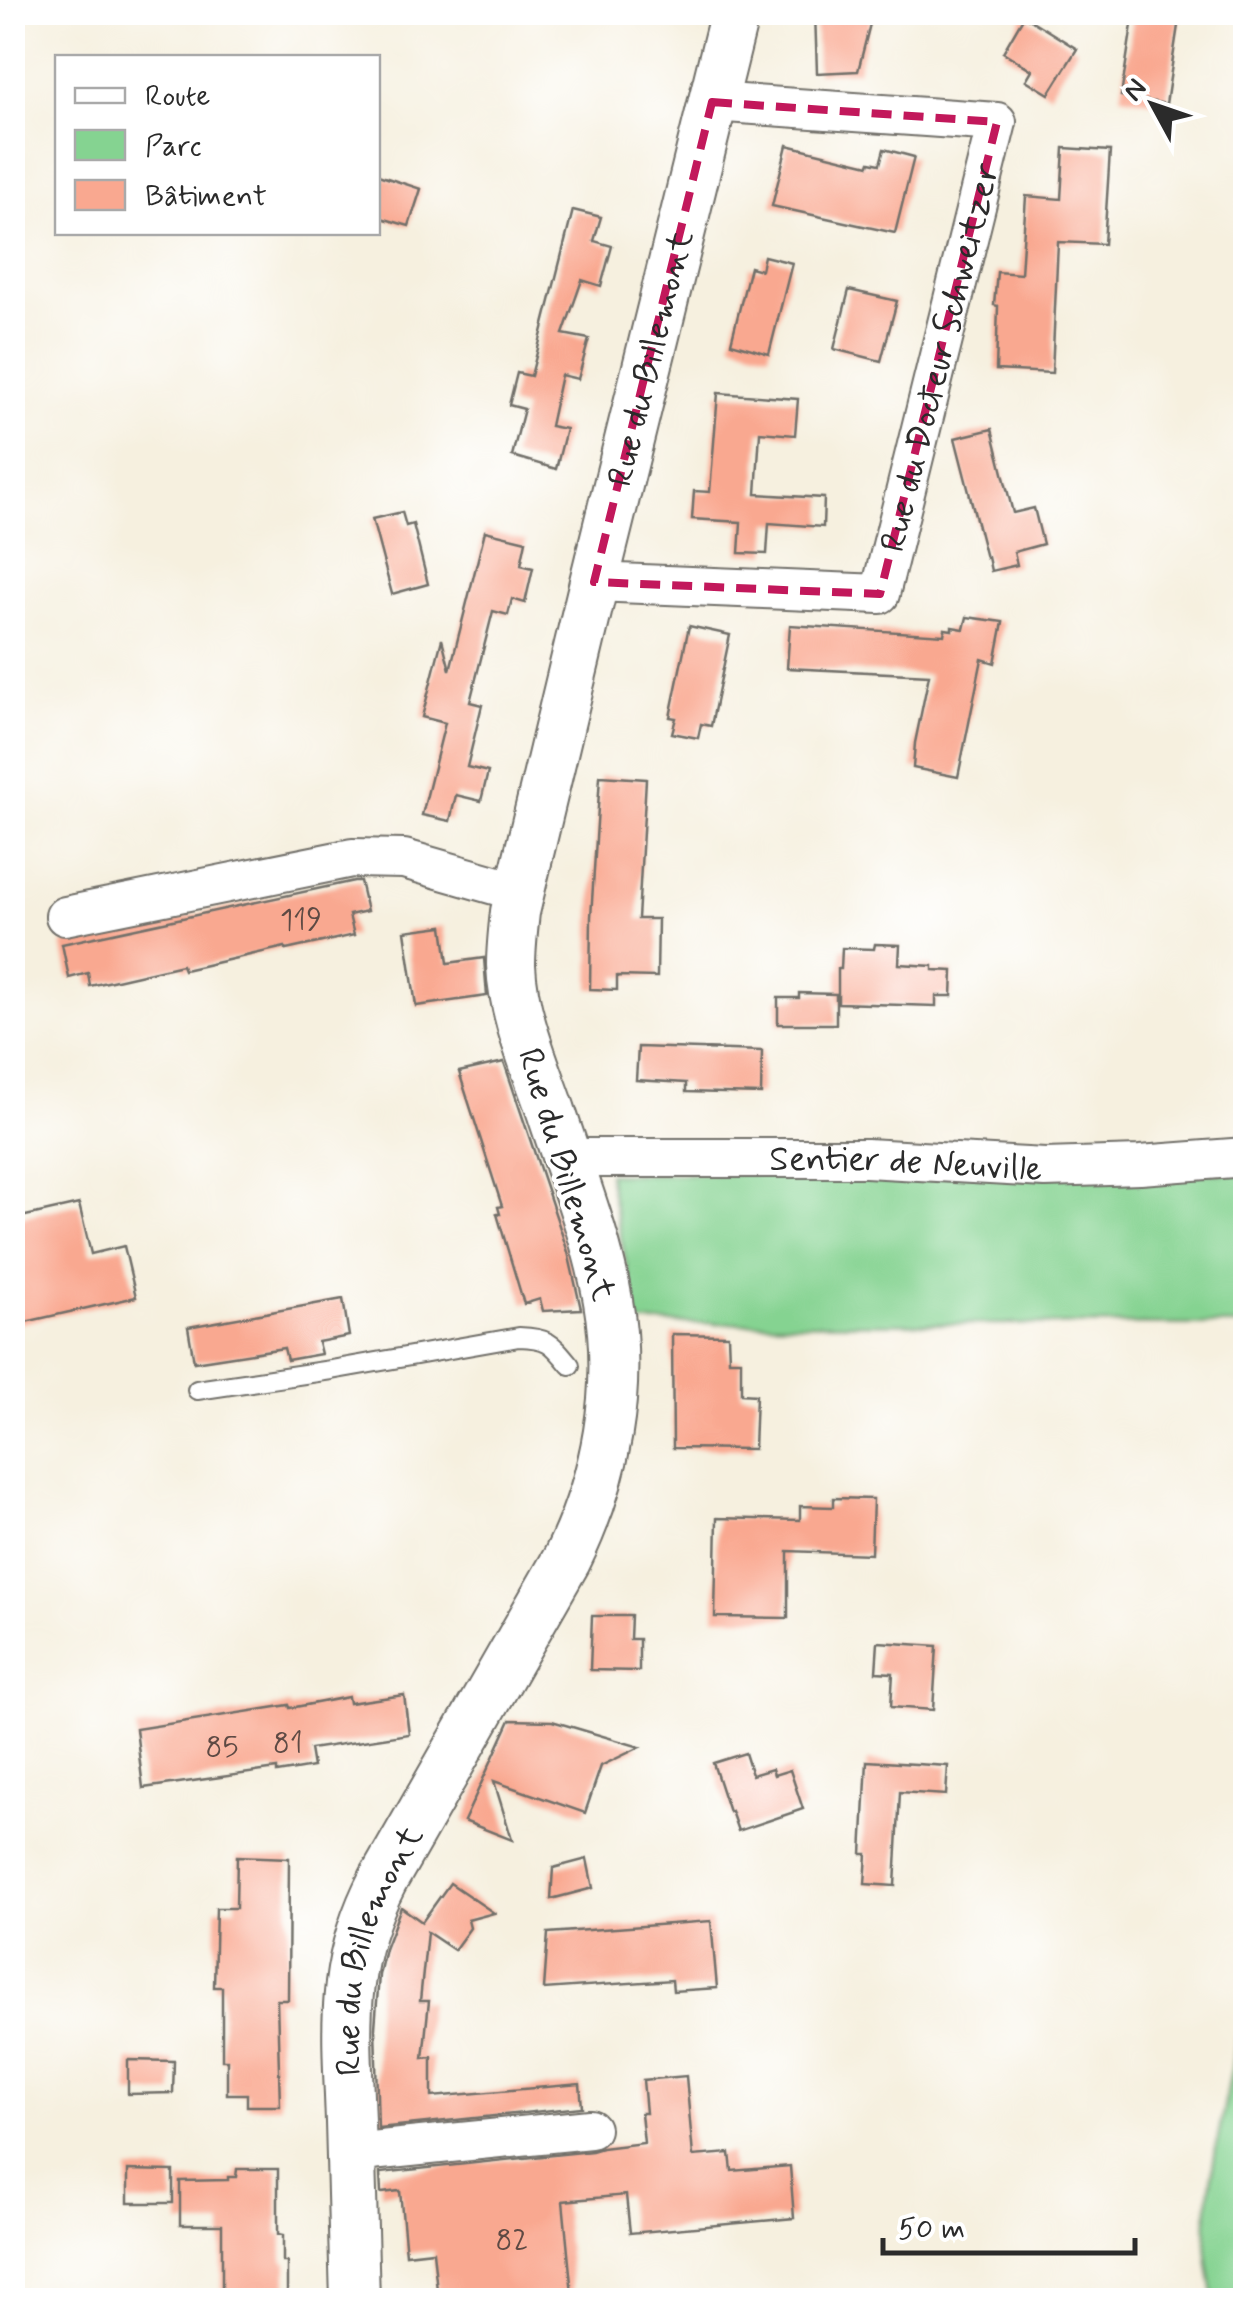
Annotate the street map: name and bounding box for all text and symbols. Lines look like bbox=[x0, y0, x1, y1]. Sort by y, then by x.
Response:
legend bbox=[55, 55, 380, 235]
north arrow bbox=[1103, 55, 1203, 155]
text: N bbox=[1116, 71, 1156, 110]
text: Route bbox=[145, 77, 210, 116]
text: Parc bbox=[145, 127, 202, 166]
street label: Rue du Docteur Schweitzer bbox=[870, 158, 1011, 557]
text: Bâtiment bbox=[145, 177, 267, 216]
street label: Rue du Billemont bbox=[598, 226, 705, 491]
house number: 119 bbox=[280, 901, 322, 940]
street label: Rue du Billemont bbox=[506, 1043, 626, 1307]
street label: Sentier de Neuville bbox=[769, 1137, 1044, 1193]
house number: 81 bbox=[273, 1724, 303, 1763]
house number: 85 bbox=[206, 1728, 238, 1767]
street label: Rue du Billemont bbox=[326, 1817, 435, 2077]
scale bar bbox=[883, 2193, 1136, 2255]
text: 50 m bbox=[898, 2210, 965, 2249]
house number: 82 bbox=[496, 2221, 528, 2260]

